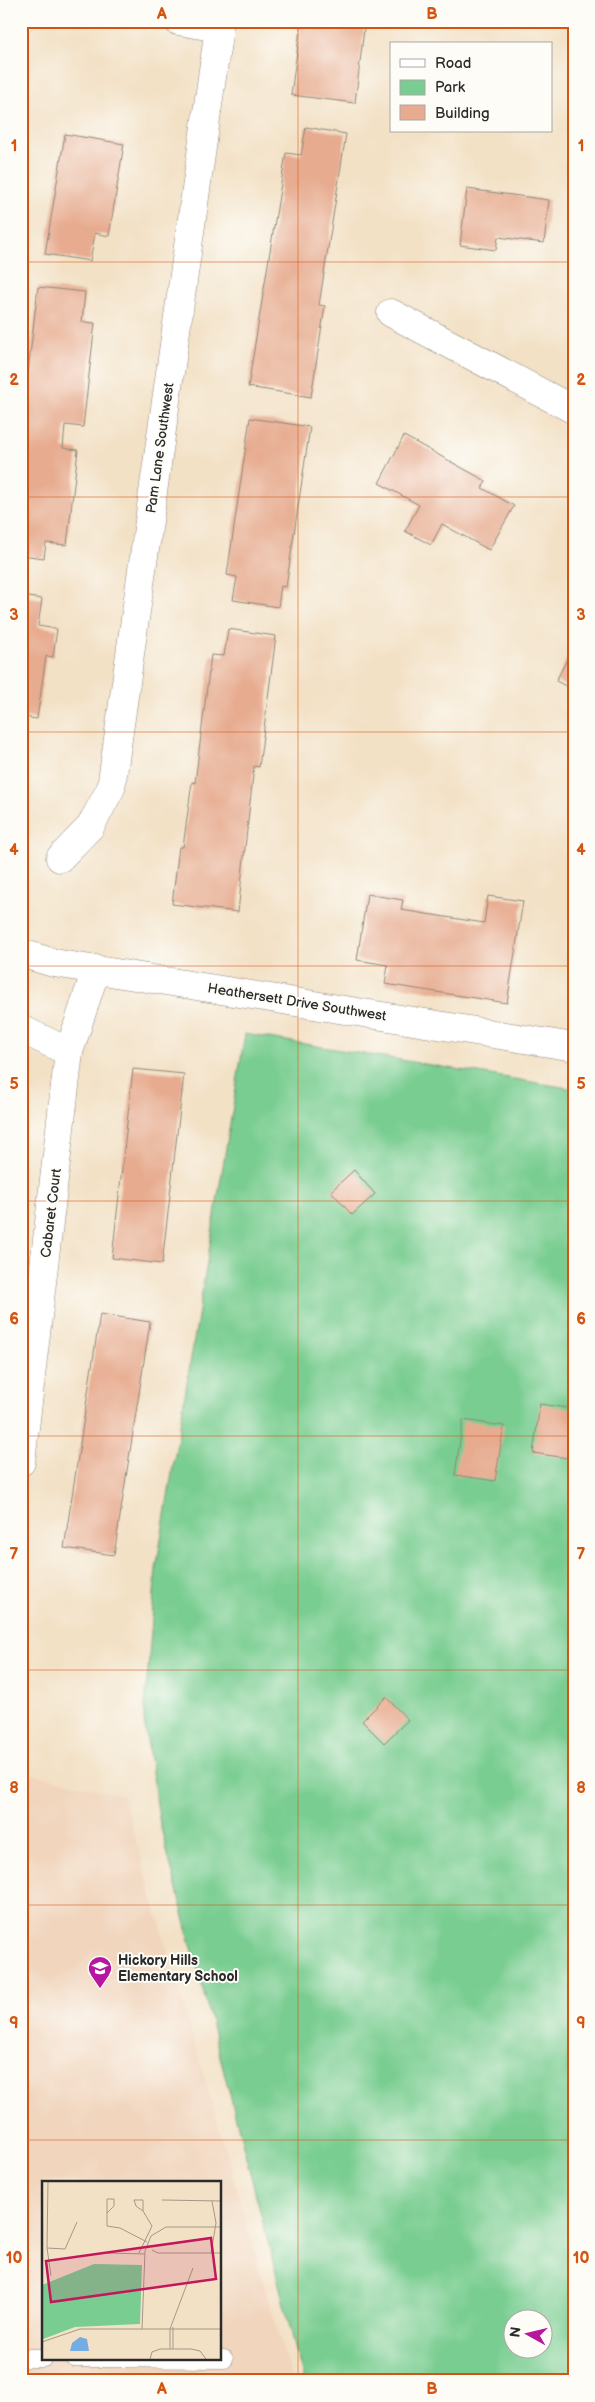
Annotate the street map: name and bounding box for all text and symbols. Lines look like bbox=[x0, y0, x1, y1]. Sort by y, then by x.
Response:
text: A bbox=[156, 5, 167, 24]
text: B bbox=[426, 5, 438, 24]
legend bbox=[390, 42, 552, 132]
text: Road bbox=[435, 54, 471, 73]
text: Park bbox=[435, 78, 466, 97]
text: Building bbox=[435, 104, 490, 123]
text: 1 bbox=[11, 137, 17, 156]
text: 1 bbox=[578, 137, 584, 156]
text: 2 bbox=[9, 371, 19, 390]
text: 2 bbox=[576, 371, 586, 390]
street label: Pam Lane Southwest bbox=[142, 381, 178, 514]
text: 3 bbox=[9, 606, 19, 625]
text: 3 bbox=[576, 606, 586, 625]
text: 4 bbox=[9, 841, 19, 860]
text: 4 bbox=[576, 841, 586, 860]
street label: Heathersett Drive Southwest bbox=[206, 979, 388, 1025]
text: 5 bbox=[9, 1075, 19, 1094]
text: 5 bbox=[576, 1075, 586, 1094]
street label: Cabaret Court bbox=[37, 1167, 65, 1259]
text: 6 bbox=[9, 1310, 19, 1329]
text: 6 bbox=[576, 1310, 586, 1329]
text: 7 bbox=[10, 1545, 19, 1564]
text: 7 bbox=[577, 1545, 586, 1564]
text: 8 bbox=[9, 1779, 19, 1798]
text: 8 bbox=[576, 1779, 586, 1798]
place label: Hickory Hills Elementary School bbox=[118, 1952, 238, 1985]
school or university icon: Hickory Hills Elementary School bbox=[87, 1955, 113, 1989]
text: 9 bbox=[9, 2014, 19, 2033]
text: 9 bbox=[576, 2014, 586, 2033]
inset map bbox=[42, 2181, 221, 2360]
text: 10 bbox=[6, 2249, 22, 2268]
text: 10 bbox=[573, 2249, 589, 2268]
north arrow bbox=[502, 2310, 552, 2360]
text: N bbox=[506, 2326, 525, 2339]
text: A bbox=[156, 2380, 167, 2399]
text: B bbox=[426, 2380, 438, 2399]

